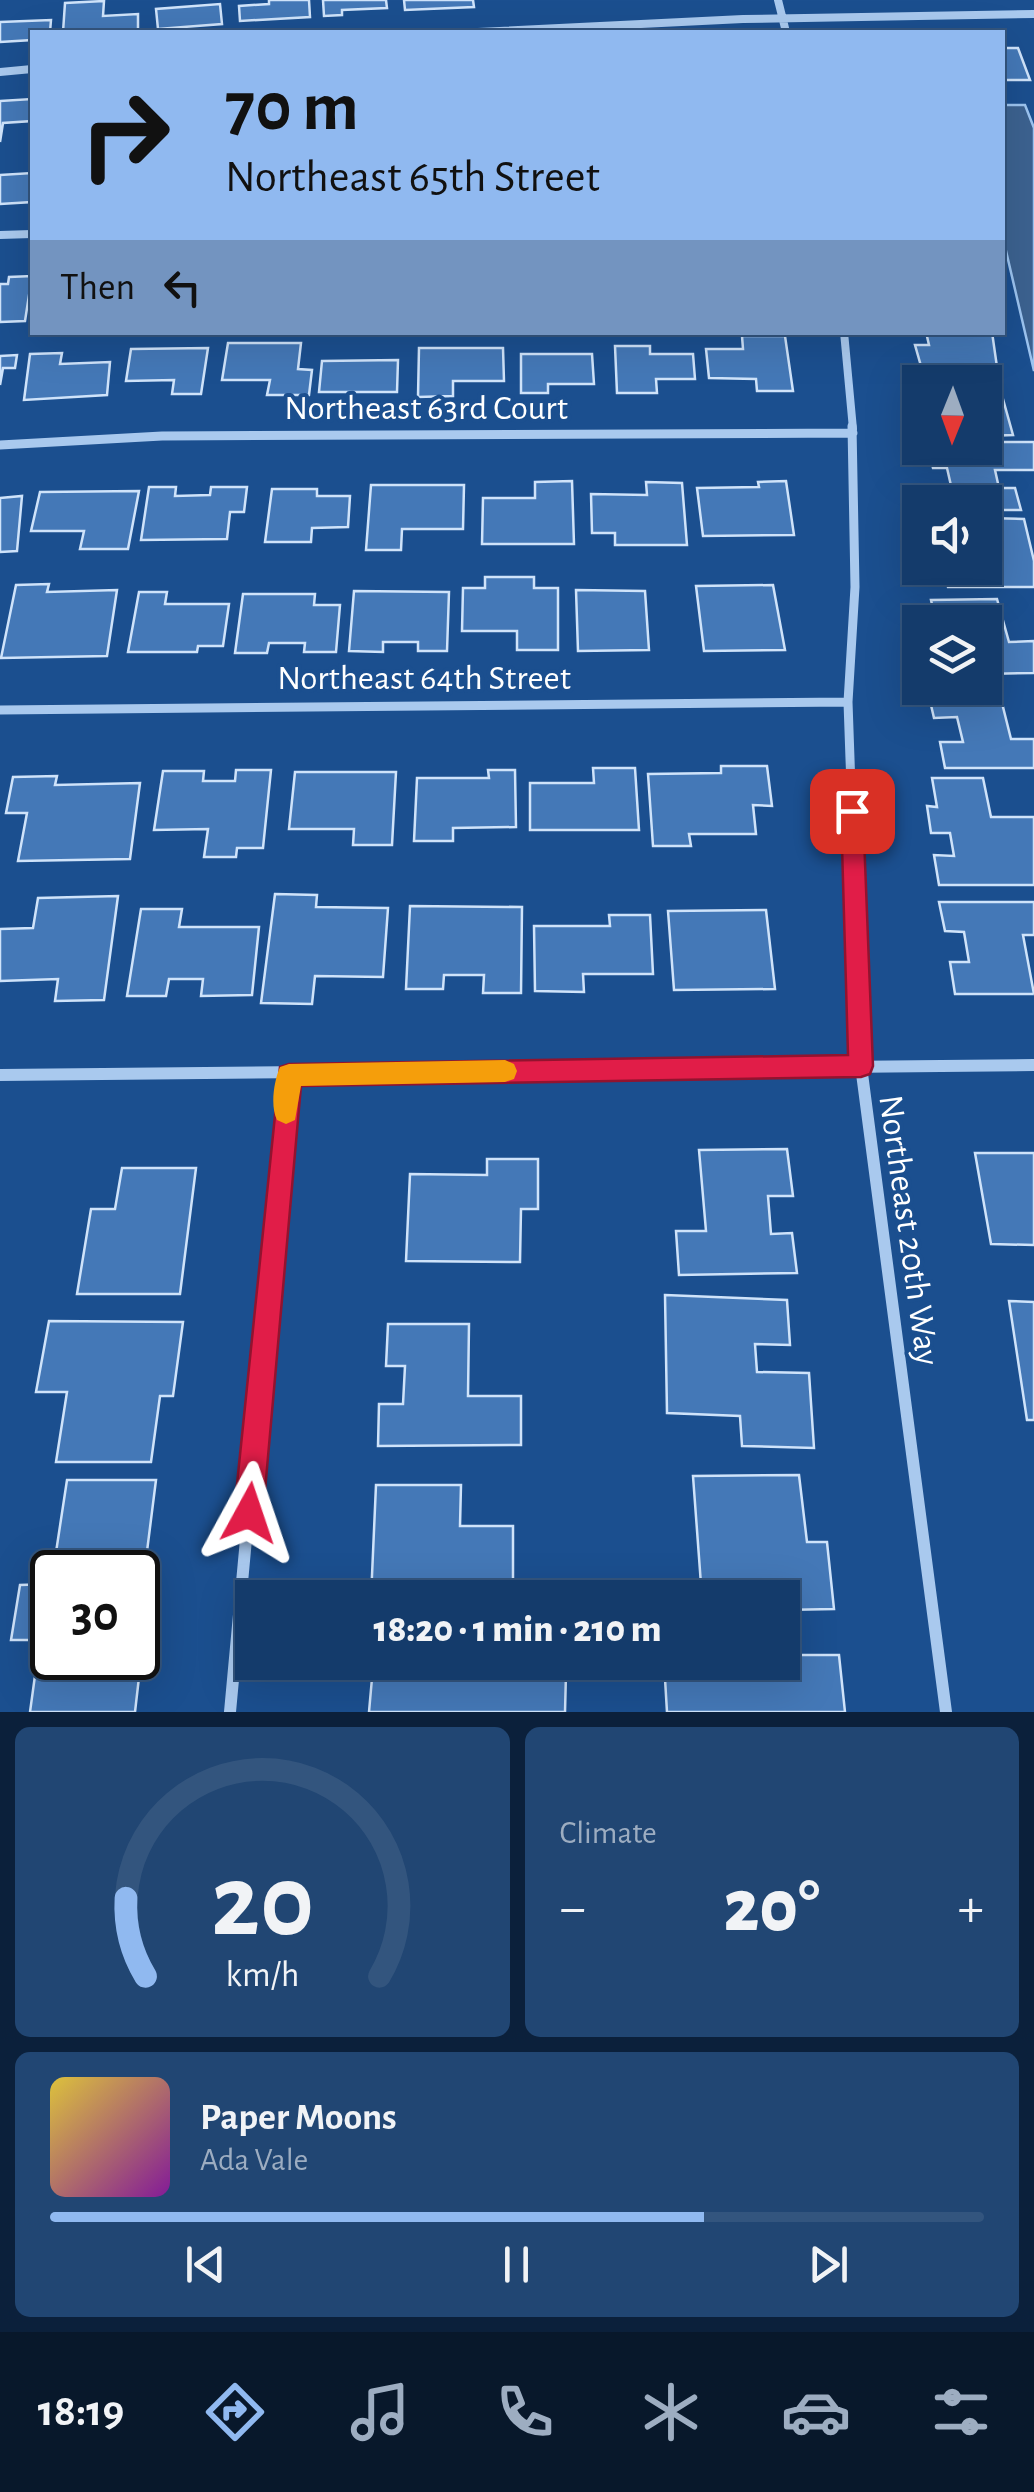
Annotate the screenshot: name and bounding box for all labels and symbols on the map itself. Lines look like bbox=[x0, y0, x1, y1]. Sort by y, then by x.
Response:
north arrow bbox=[902, 365, 1002, 465]
street label: Northeast 63rd Court bbox=[284, 391, 568, 426]
street label: Northeast 64th Street bbox=[277, 661, 571, 696]
pin bbox=[810, 769, 895, 854]
street label: Northeast 20th Way bbox=[872, 1093, 945, 1368]
position arrow bbox=[197, 1461, 301, 1565]
speed limit sign: 30 bbox=[30, 1550, 160, 1680]

